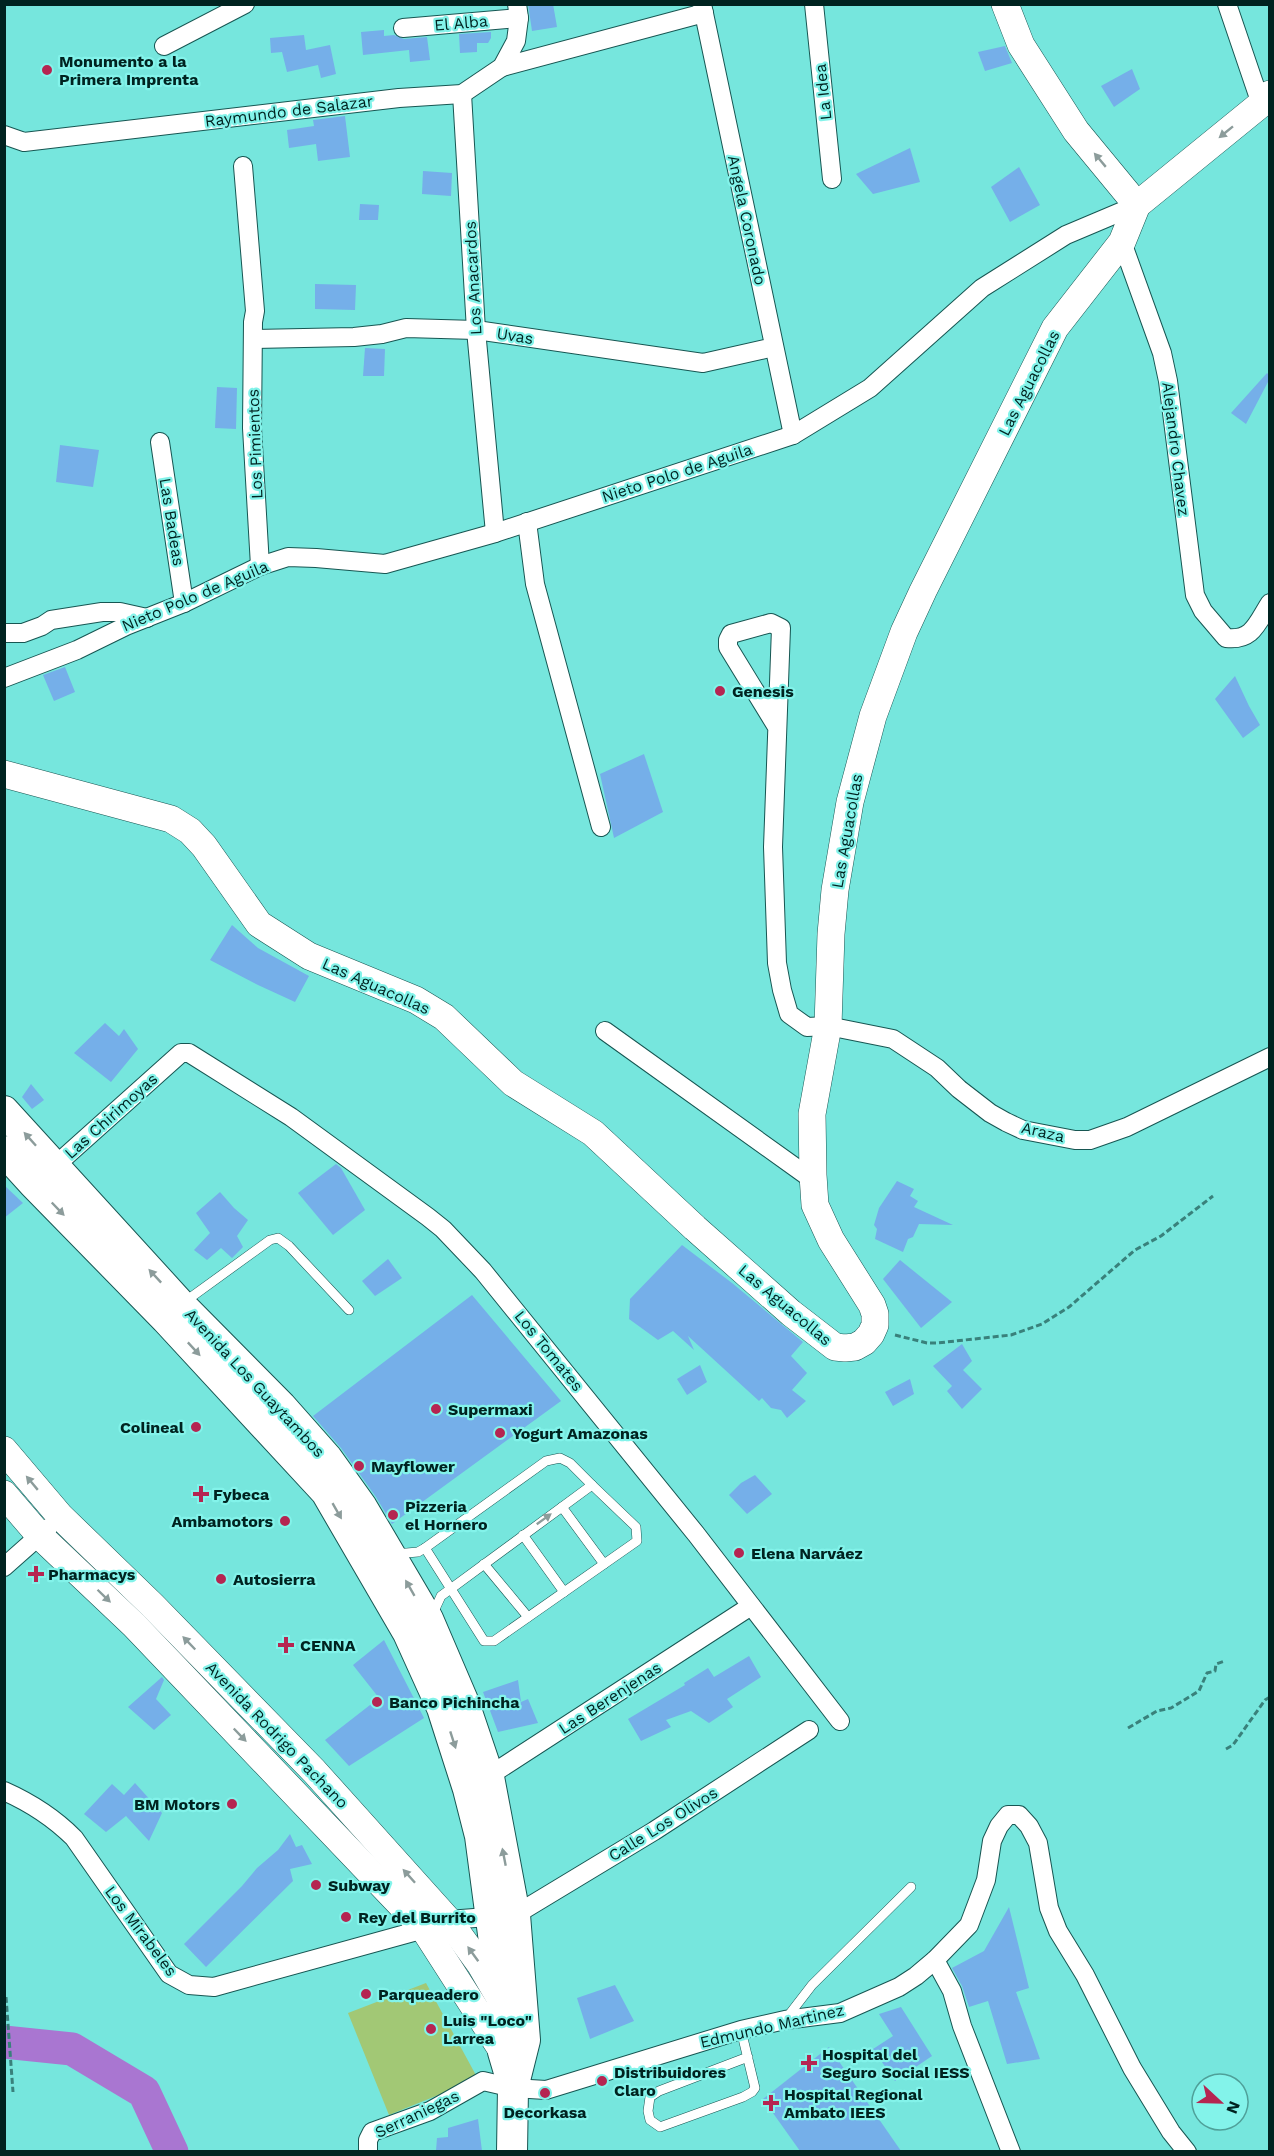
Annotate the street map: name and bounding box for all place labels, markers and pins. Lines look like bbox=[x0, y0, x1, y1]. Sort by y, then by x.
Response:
place label: Monumento a la Primera Imprenta bbox=[59, 52, 199, 89]
marker: Monumento a la Primera Imprenta bbox=[40, 63, 54, 77]
place label: Genesis bbox=[732, 682, 794, 701]
marker: Genesis bbox=[713, 684, 727, 698]
place label: Supermaxi bbox=[448, 1400, 533, 1419]
marker: Supermaxi bbox=[429, 1402, 443, 1416]
place label: Colineal bbox=[120, 1418, 185, 1437]
marker: Colineal bbox=[189, 1420, 203, 1434]
place label: Yogurt Amazonas bbox=[512, 1424, 648, 1443]
marker: Yogurt Amazonas bbox=[493, 1426, 507, 1440]
place label: Mayflower bbox=[371, 1457, 455, 1476]
marker: Mayflower bbox=[352, 1459, 366, 1473]
place label: Fybeca bbox=[213, 1485, 270, 1504]
marker: Fybeca bbox=[194, 1487, 208, 1501]
place label: Pizzeria el Hornero bbox=[405, 1497, 488, 1534]
marker: Pizzeria el Hornero bbox=[386, 1508, 400, 1522]
place label: Ambamotors bbox=[171, 1512, 273, 1531]
marker: Ambamotors bbox=[278, 1514, 292, 1528]
place label: Elena Narváez bbox=[751, 1544, 863, 1563]
marker: Elena Narváez bbox=[732, 1546, 746, 1560]
place label: Pharmacys bbox=[48, 1565, 136, 1584]
marker: Pharmacys bbox=[29, 1567, 43, 1581]
place label: Autosierra bbox=[233, 1570, 316, 1589]
marker: Autosierra bbox=[214, 1572, 228, 1586]
marker: CENNA bbox=[277, 1636, 295, 1654]
place label: CENNA bbox=[300, 1636, 356, 1655]
place label: Banco Pichincha bbox=[389, 1693, 520, 1712]
marker: Banco Pichincha bbox=[370, 1695, 384, 1709]
place label: BM Motors bbox=[134, 1795, 220, 1814]
marker: BM Motors bbox=[225, 1797, 239, 1811]
place label: Subway bbox=[328, 1876, 391, 1895]
marker: Subway bbox=[309, 1878, 323, 1892]
place label: Rey del Burrito bbox=[358, 1908, 476, 1927]
marker: Rey del Burrito bbox=[339, 1910, 353, 1924]
place label: Parqueadero bbox=[378, 1985, 479, 2004]
marker: Parqueadero bbox=[359, 1987, 373, 2001]
place label: Luis "Loco" Larrea bbox=[443, 2011, 532, 2048]
marker: Luis "Loco" Larrea bbox=[424, 2022, 438, 2036]
place label: Hospital del Seguro Social IESS bbox=[822, 2045, 970, 2082]
marker: Hospital del Seguro Social IESS bbox=[800, 2054, 818, 2072]
place label: Distribuidores Claro bbox=[614, 2063, 726, 2100]
marker: Distribuidores Claro bbox=[595, 2074, 609, 2088]
place label: Hospital Regional Ambato IEES bbox=[784, 2085, 923, 2122]
marker: Decorkasa bbox=[538, 2086, 552, 2100]
marker: Hospital Regional Ambato IEES bbox=[762, 2094, 780, 2112]
place label: Decorkasa bbox=[503, 2103, 587, 2122]

